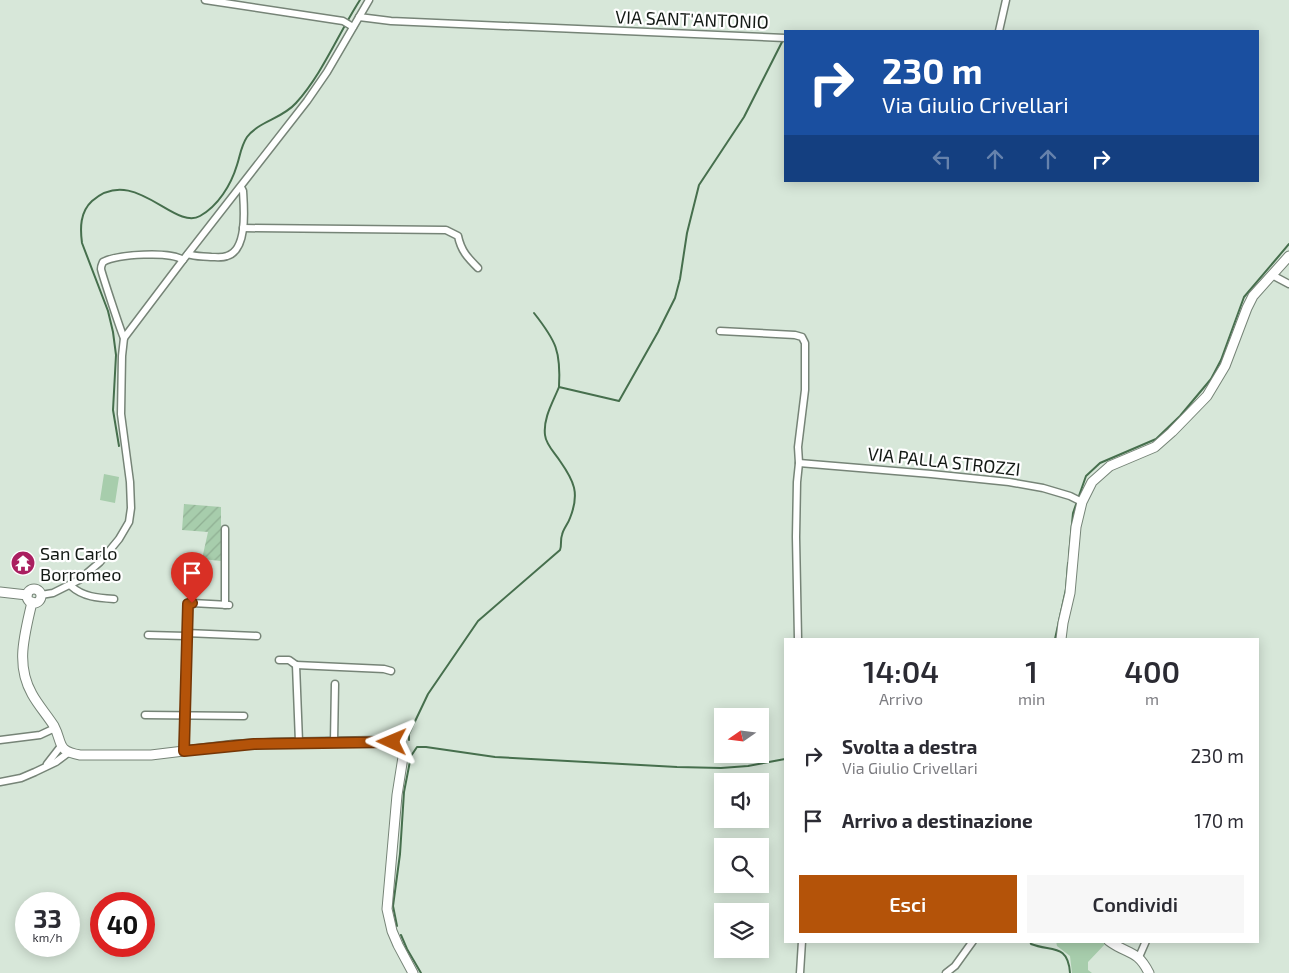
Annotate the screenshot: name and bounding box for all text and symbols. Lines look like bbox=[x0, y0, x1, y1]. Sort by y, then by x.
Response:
street label: VIA SANT'ANTONIO bbox=[615, 5, 769, 33]
text: 230 m bbox=[882, 49, 983, 91]
icon: right bbox=[799, 50, 864, 115]
text: Via Giulio Crivellari bbox=[882, 91, 1069, 117]
icon: left bbox=[928, 145, 956, 173]
icon: ahead bbox=[981, 145, 1009, 173]
icon: ahead bbox=[1034, 145, 1062, 173]
icon: right bbox=[1087, 145, 1115, 173]
street label: VIA PALLA STROZZI bbox=[866, 442, 1022, 480]
place label: San Carlo Borromeo bbox=[40, 542, 121, 585]
temple icon: San Carlo Borromeo bbox=[10, 550, 36, 576]
pin bbox=[171, 552, 213, 603]
icon: arrive bbox=[178, 559, 206, 587]
text: 14:04 bbox=[863, 653, 939, 689]
text: 1 bbox=[1025, 653, 1038, 689]
text: 400 bbox=[1124, 653, 1180, 689]
text: Arrivo bbox=[879, 689, 923, 708]
text: min bbox=[1018, 689, 1045, 708]
text: m bbox=[1145, 689, 1159, 708]
north arrow bbox=[714, 708, 769, 762]
map controls bbox=[714, 708, 769, 958]
position arrow bbox=[365, 715, 417, 767]
text: Svolta a destra bbox=[842, 735, 977, 758]
icon: right bbox=[799, 742, 827, 770]
text: 230 m bbox=[1190, 744, 1244, 767]
text: Via Giulio Crivellari bbox=[842, 758, 978, 777]
button: sound bbox=[714, 773, 769, 828]
icon: arrive bbox=[799, 807, 827, 835]
text: Arrivo a destinazione bbox=[842, 809, 1033, 832]
text: 170 m bbox=[1194, 809, 1244, 832]
button: search bbox=[714, 838, 769, 893]
button: Esci bbox=[799, 875, 1017, 933]
button: Condividi bbox=[1027, 875, 1244, 933]
speed limit sign: 40 bbox=[90, 892, 155, 957]
text: 33 bbox=[33, 903, 62, 933]
button: layers bbox=[714, 903, 769, 958]
text: km/h bbox=[33, 930, 62, 944]

